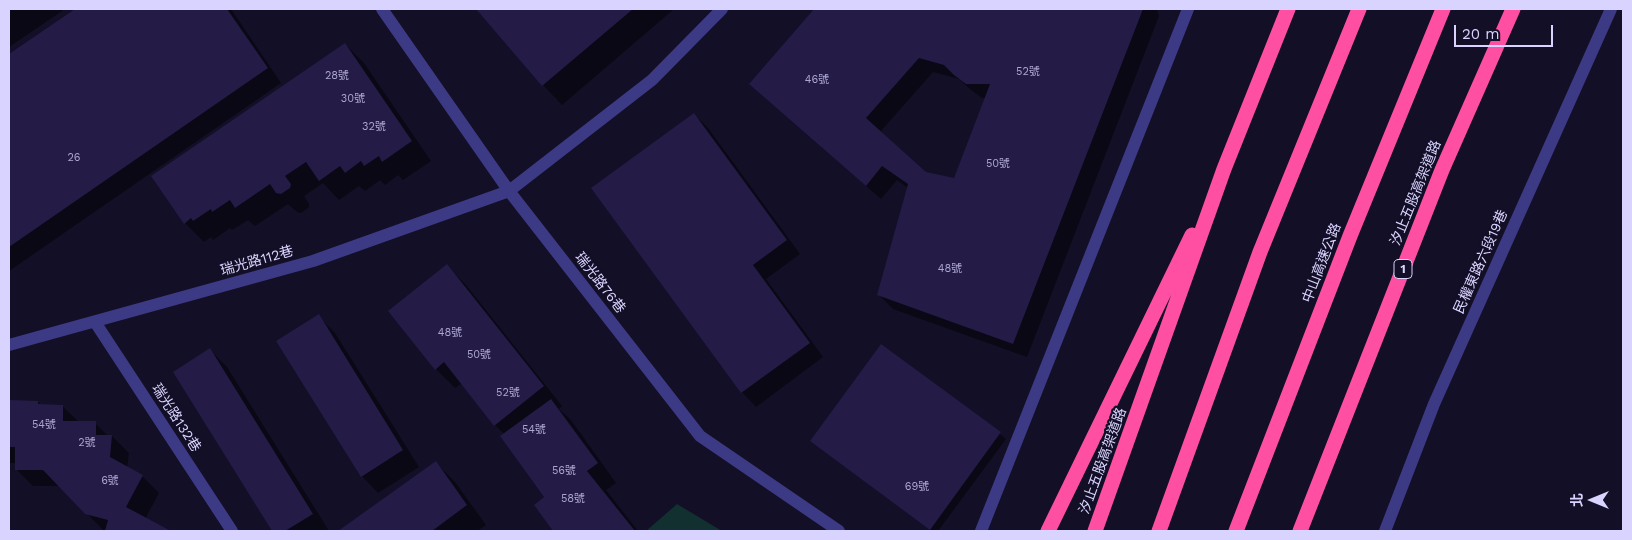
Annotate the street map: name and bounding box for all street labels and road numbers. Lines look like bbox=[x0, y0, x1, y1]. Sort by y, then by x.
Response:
street label: 汐止五股高架道路 bbox=[1387, 138, 1445, 248]
street label: 民權東路六段19巷 bbox=[1451, 207, 1511, 317]
street label: 中山高速公路 bbox=[1299, 221, 1345, 305]
street label: 瑞光路112巷 bbox=[219, 243, 295, 279]
street label: 瑞光路76巷 bbox=[571, 249, 629, 317]
road number: 1 bbox=[1394, 260, 1412, 278]
street label: 瑞光路132巷 bbox=[148, 381, 204, 455]
street label: 汐止五股高架道路 bbox=[1076, 406, 1130, 516]

